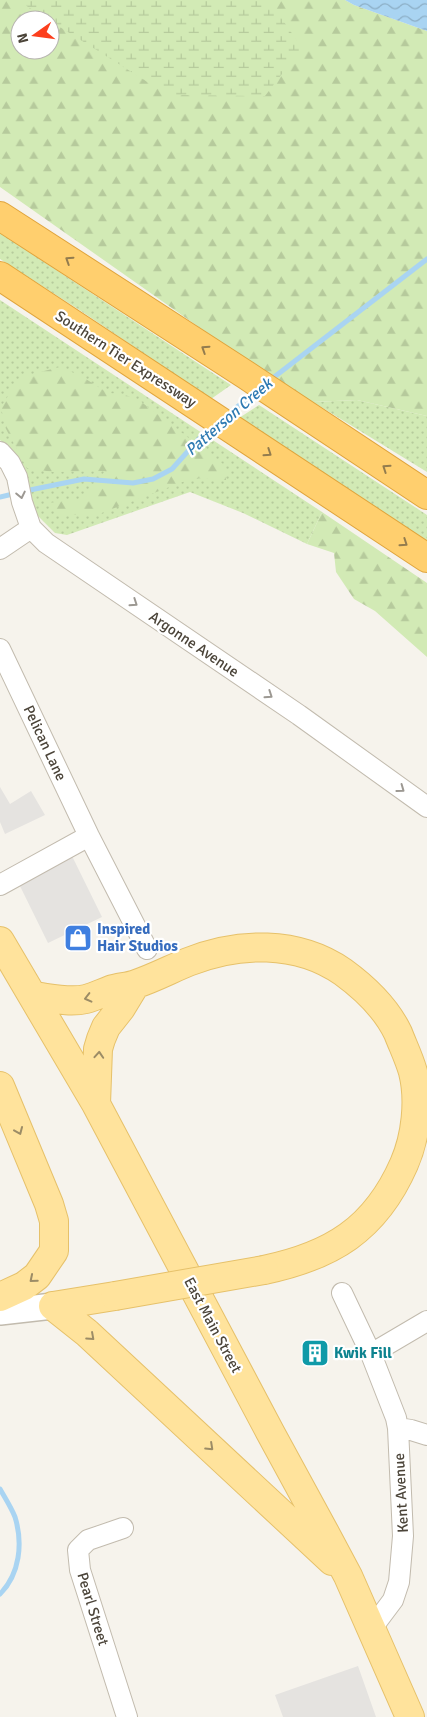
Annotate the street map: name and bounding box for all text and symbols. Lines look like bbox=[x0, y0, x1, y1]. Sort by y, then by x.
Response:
north arrow bbox=[10, 10, 60, 60]
text: N bbox=[13, 31, 32, 45]
one-way arrow bbox=[65, 257, 74, 267]
street label: Southern Tier Expressway bbox=[52, 307, 200, 411]
one-way arrow bbox=[202, 345, 211, 355]
water label: Patterson Creek bbox=[181, 373, 278, 460]
one-way arrow bbox=[263, 447, 272, 456]
one-way arrow bbox=[383, 464, 392, 474]
one-way arrow bbox=[15, 491, 26, 500]
one-way arrow bbox=[398, 537, 408, 546]
one-way arrow bbox=[129, 597, 138, 606]
street label: Argonne Avenue bbox=[146, 607, 242, 681]
one-way arrow bbox=[263, 689, 272, 698]
street label: Pelican Lane bbox=[20, 702, 70, 784]
one-way arrow bbox=[395, 783, 405, 792]
place label: Inspired Hair Studios bbox=[97, 920, 178, 955]
shop icon: Inspired Hair Studios bbox=[63, 923, 93, 953]
one-way arrow bbox=[85, 992, 93, 1002]
one-way arrow bbox=[93, 1051, 104, 1059]
one-way arrow bbox=[12, 1126, 23, 1135]
one-way arrow bbox=[29, 1273, 38, 1282]
street label: East Main Street bbox=[180, 1274, 246, 1376]
one-way arrow bbox=[85, 1331, 94, 1340]
building icon: Kwik Fill bbox=[300, 1338, 330, 1368]
place label: Kwik Fill bbox=[334, 1344, 392, 1362]
one-way arrow bbox=[204, 1441, 213, 1450]
street label: Kent Avenue bbox=[390, 1453, 412, 1533]
street label: Pearl Street bbox=[73, 1570, 113, 1648]

